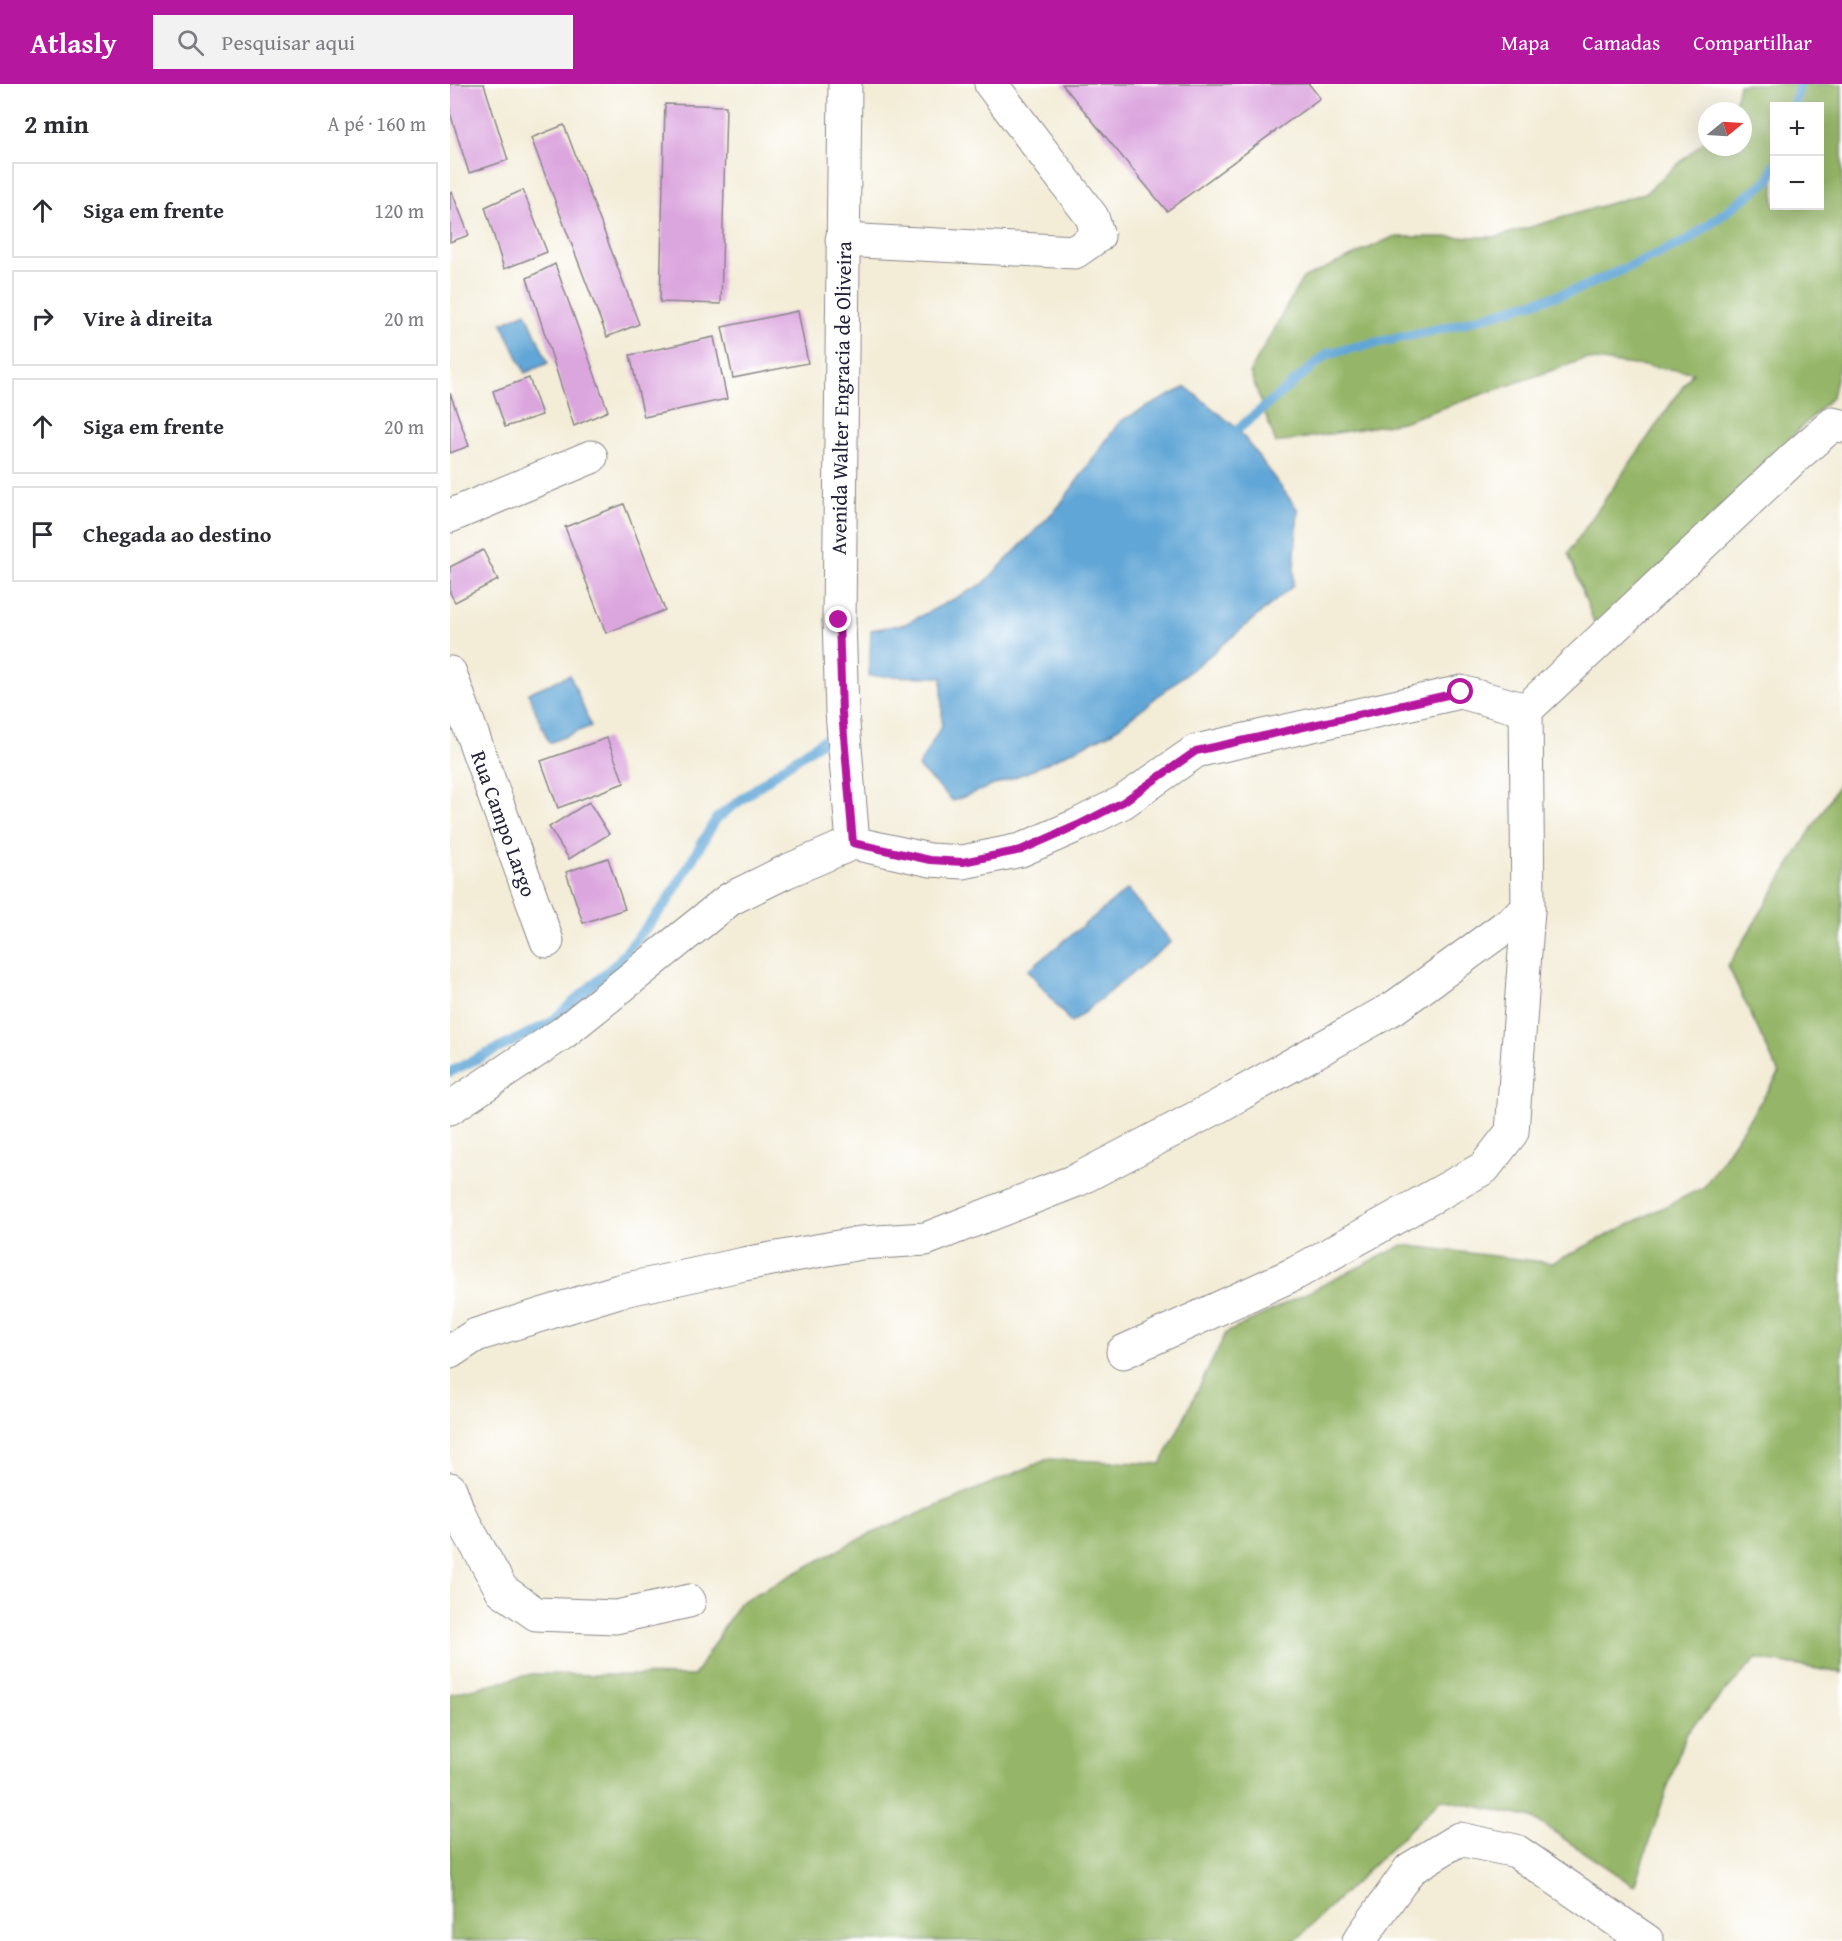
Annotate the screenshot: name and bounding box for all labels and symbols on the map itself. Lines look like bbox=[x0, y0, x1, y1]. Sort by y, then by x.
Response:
north arrow bbox=[1698, 102, 1752, 156]
street label: Avenida Walter Engracia de Oliveira bbox=[823, 241, 859, 555]
route end bbox=[825, 606, 851, 632]
route start bbox=[1447, 678, 1473, 704]
street label: Rua Campo Largo bbox=[464, 746, 545, 901]

